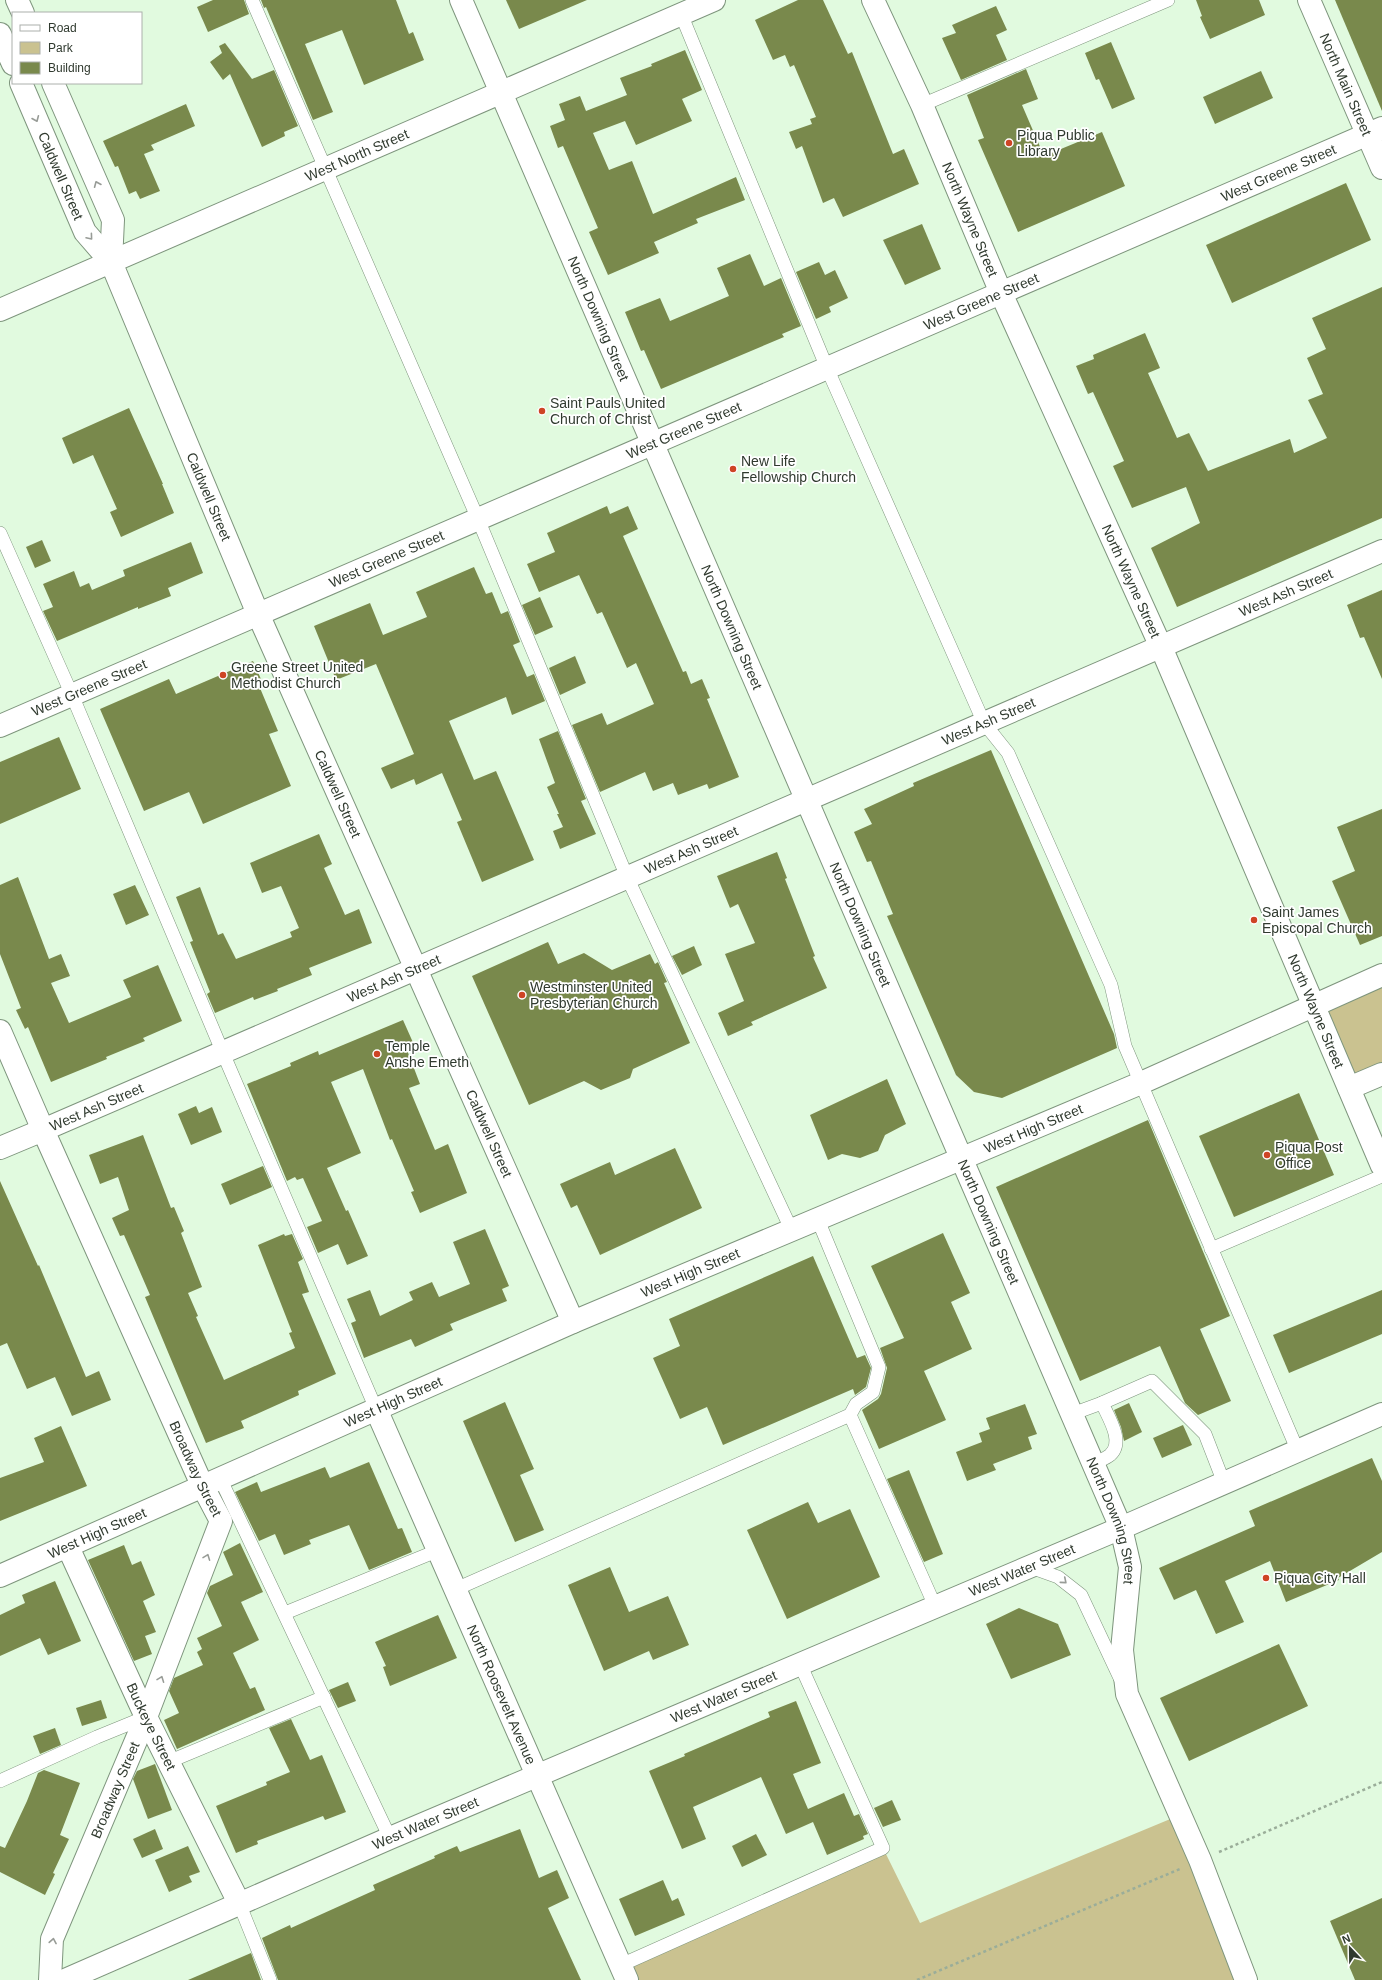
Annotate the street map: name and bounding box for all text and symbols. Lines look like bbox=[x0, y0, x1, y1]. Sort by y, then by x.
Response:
legend bbox=[12, 12, 142, 84]
text: Road bbox=[48, 21, 77, 35]
street label: North Main Street bbox=[1316, 31, 1375, 138]
text: Park bbox=[48, 41, 74, 55]
text: Building bbox=[48, 61, 91, 75]
one-way arrow bbox=[32, 115, 40, 122]
street label: West North Street bbox=[303, 126, 411, 185]
place label: Piqua Public Library bbox=[1017, 127, 1095, 159]
street label: Caldwell Street bbox=[35, 129, 87, 222]
marker: Piqua Public Library bbox=[1004, 138, 1014, 148]
street label: West Greene Street bbox=[1219, 141, 1338, 205]
street label: North Wayne Street bbox=[939, 160, 1001, 279]
one-way arrow bbox=[94, 181, 102, 189]
one-way arrow bbox=[85, 232, 92, 240]
street label: North Downing Street bbox=[565, 254, 633, 383]
street label: West Greene Street bbox=[921, 270, 1041, 333]
place label: Saint Pauls United Church of Christ bbox=[550, 395, 665, 427]
street label: West Greene Street bbox=[624, 398, 744, 462]
marker: Saint Pauls United Church of Christ bbox=[537, 406, 547, 416]
street label: Caldwell Street bbox=[183, 450, 235, 543]
place label: New Life Fellowship Church bbox=[741, 453, 856, 485]
marker: New Life Fellowship Church bbox=[728, 464, 738, 474]
street label: North Wayne Street bbox=[1099, 522, 1164, 640]
street label: West Greene Street bbox=[326, 527, 446, 591]
street label: North Downing Street bbox=[698, 562, 766, 692]
street label: West Ash Street bbox=[1237, 565, 1335, 620]
street label: West Greene Street bbox=[29, 656, 149, 719]
place label: Greene Street United Methodist Church bbox=[231, 659, 363, 691]
marker: Greene Street United Methodist Church bbox=[218, 670, 228, 680]
street label: West Ash Street bbox=[939, 694, 1038, 748]
street label: Caldwell Street bbox=[311, 747, 364, 840]
street label: West Ash Street bbox=[642, 822, 740, 877]
street label: North Downing Street bbox=[826, 860, 894, 989]
place label: Saint James Episcopal Church bbox=[1262, 904, 1372, 936]
marker: Saint James Episcopal Church bbox=[1249, 915, 1259, 925]
street label: West Ash Street bbox=[345, 951, 443, 1006]
street label: North Wayne Street bbox=[1285, 952, 1347, 1071]
place label: Westminster United Presbyterian Church bbox=[530, 979, 658, 1011]
marker: Westminster United Presbyterian Church bbox=[517, 990, 527, 1000]
place label: Temple Anshe Emeth bbox=[385, 1038, 469, 1070]
marker: Temple Anshe Emeth bbox=[372, 1049, 382, 1059]
street label: West Ash Street bbox=[47, 1080, 146, 1134]
street label: Caldwell Street bbox=[463, 1087, 516, 1180]
street label: West High Street bbox=[981, 1100, 1085, 1156]
place label: Piqua Post Office bbox=[1275, 1139, 1343, 1171]
marker: Piqua Post Office bbox=[1262, 1150, 1272, 1160]
street label: North Downing Street bbox=[955, 1157, 1023, 1287]
street label: West High Street bbox=[638, 1245, 742, 1301]
street label: West High Street bbox=[342, 1373, 445, 1430]
street label: Broadway Street bbox=[166, 1418, 225, 1519]
street label: North Downing Street bbox=[1083, 1455, 1138, 1585]
street label: West High Street bbox=[45, 1504, 149, 1562]
street label: West Water Street bbox=[966, 1540, 1077, 1600]
one-way arrow bbox=[203, 1554, 211, 1561]
place label: Piqua City Hall bbox=[1274, 1570, 1366, 1586]
marker: Piqua City Hall bbox=[1261, 1573, 1271, 1583]
one-way arrow bbox=[1059, 1577, 1066, 1584]
street label: North Roosevelt Avenue bbox=[464, 1622, 539, 1767]
street label: West Water Street bbox=[668, 1667, 779, 1726]
one-way arrow bbox=[156, 1675, 164, 1682]
street label: Buckeye Street bbox=[123, 1680, 179, 1773]
street label: Broadway Street bbox=[87, 1739, 143, 1841]
street label: West Water Street bbox=[370, 1793, 481, 1853]
north arrow bbox=[1330, 1928, 1370, 1968]
text: N bbox=[1340, 1932, 1352, 1946]
one-way arrow bbox=[48, 1938, 57, 1944]

